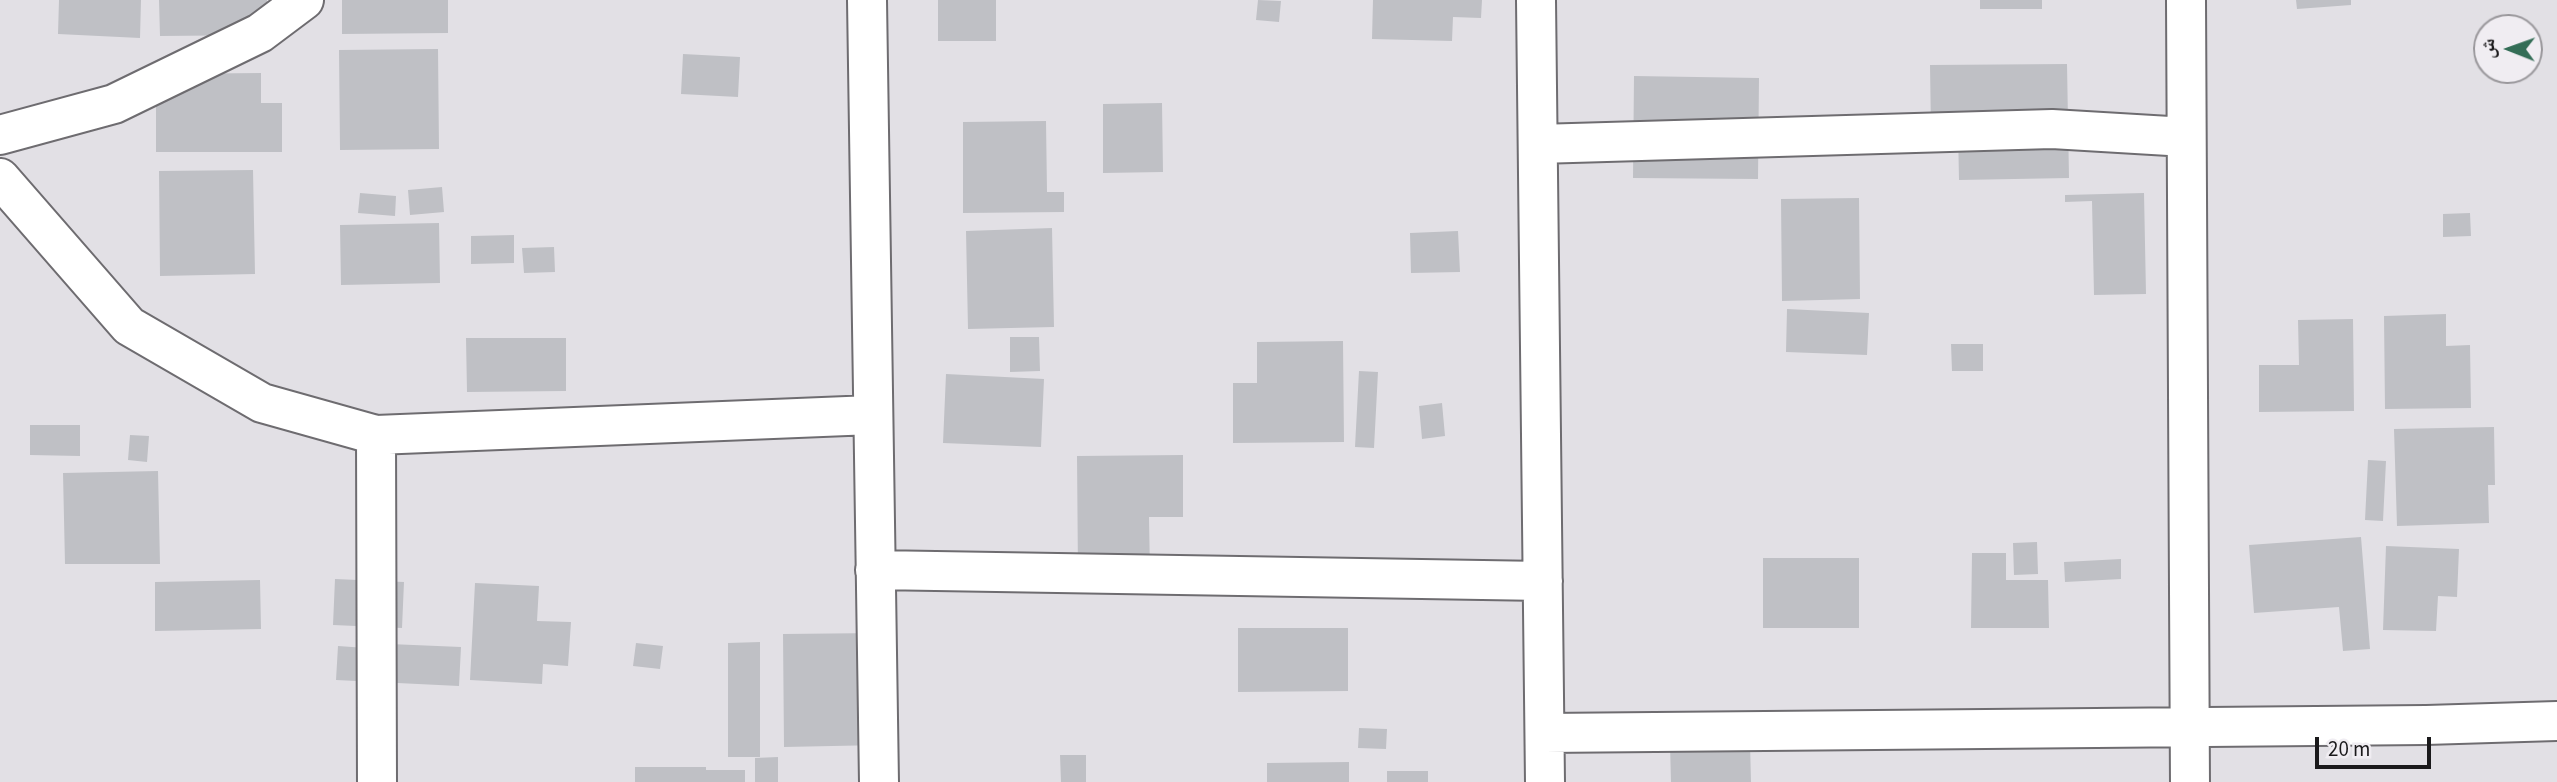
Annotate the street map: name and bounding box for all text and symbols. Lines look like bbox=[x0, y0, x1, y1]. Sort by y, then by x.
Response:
north arrow bbox=[2473, 14, 2543, 84]
text: ش bbox=[2475, 38, 2502, 59]
scale bar bbox=[2319, 722, 2434, 766]
text: 20 m bbox=[2328, 734, 2370, 764]

